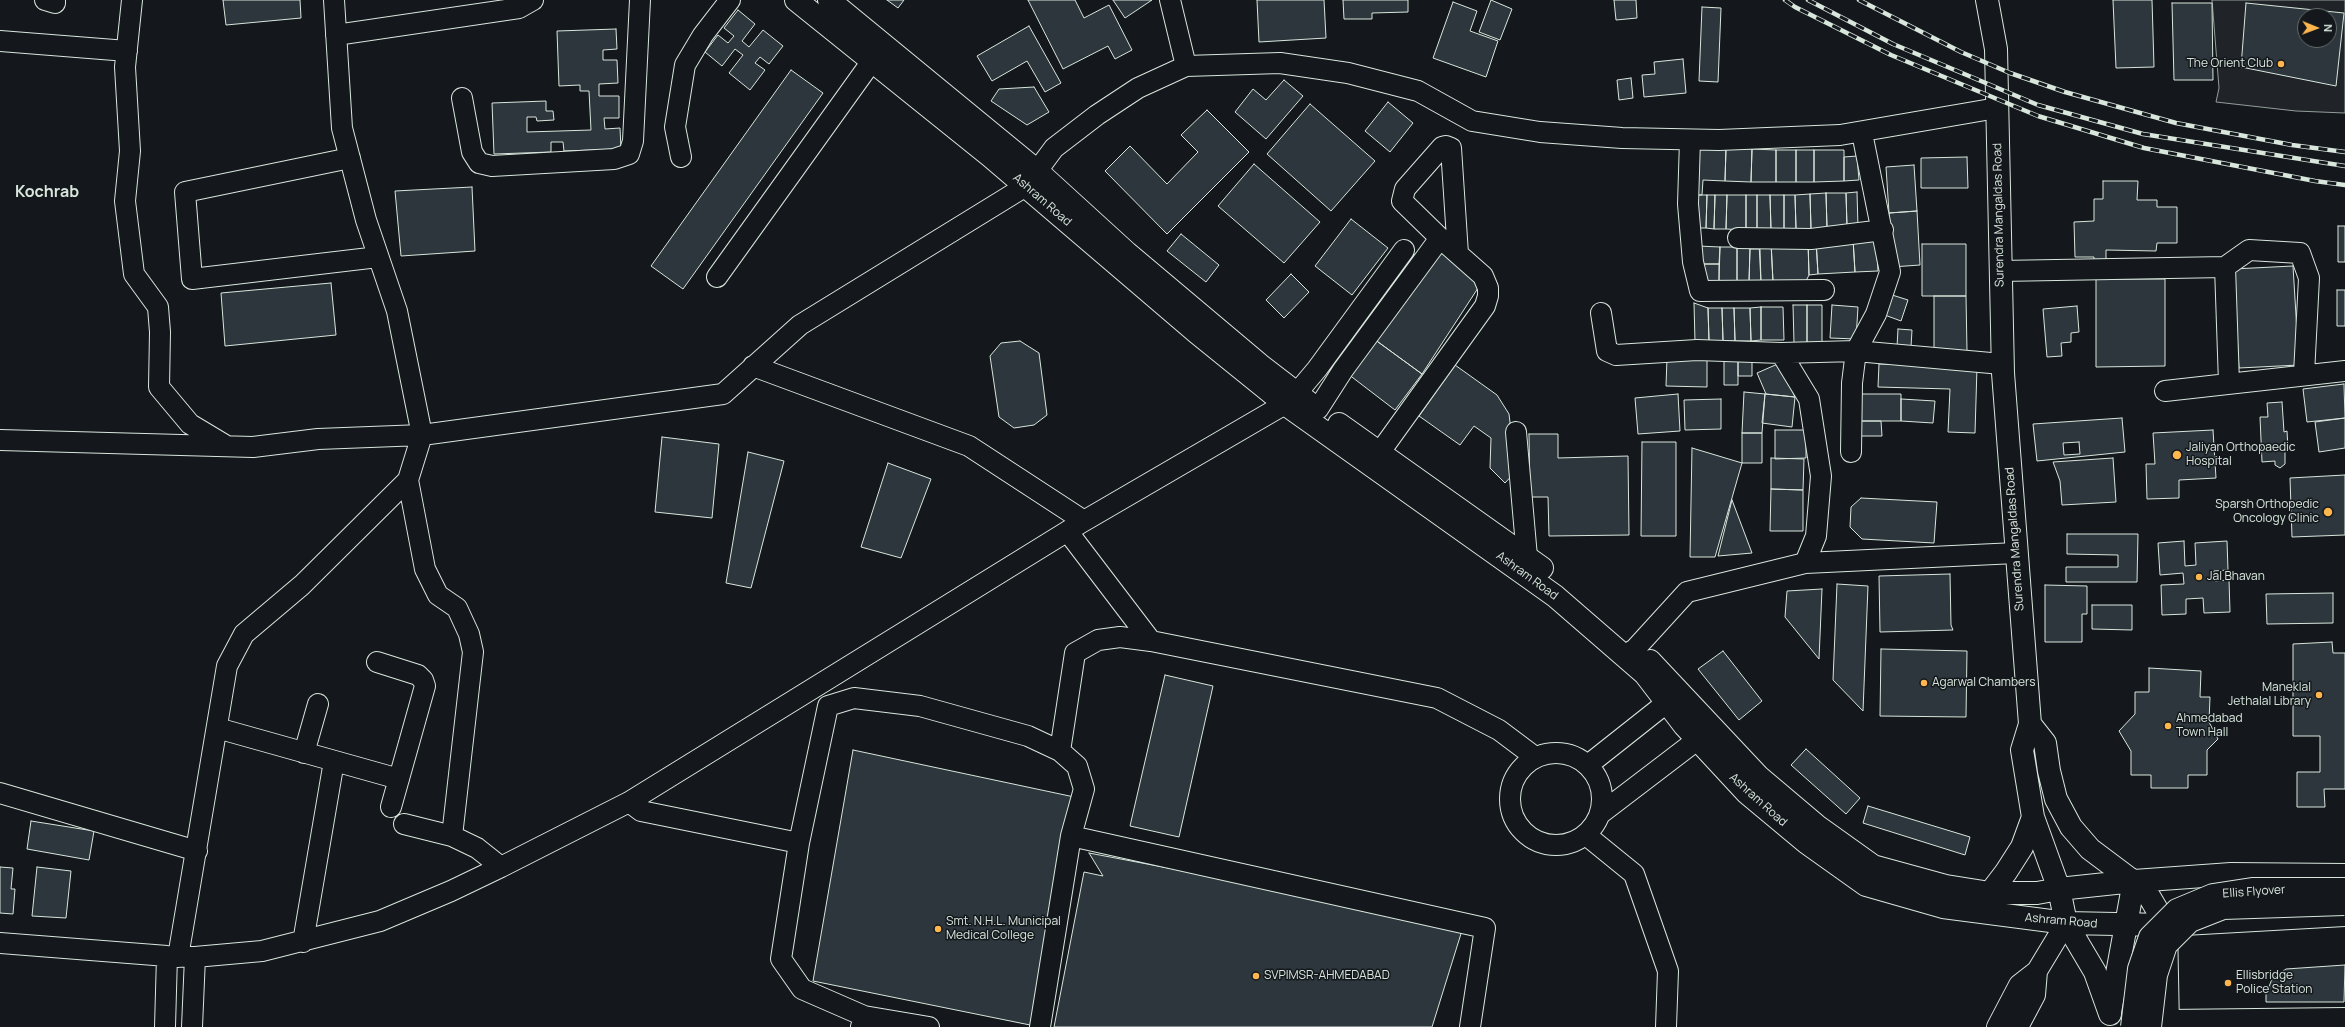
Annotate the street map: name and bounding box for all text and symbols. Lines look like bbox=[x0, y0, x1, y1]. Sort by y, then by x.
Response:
north arrow bbox=[2297, 8, 2337, 48]
text: N bbox=[2321, 24, 2336, 32]
place label: The Orient Club bbox=[2187, 57, 2273, 71]
marker: The Orient Club bbox=[2276, 59, 2286, 69]
street label: Surendra Mangaldas Road bbox=[1991, 143, 2007, 287]
street label: Ashram Road bbox=[1010, 171, 1074, 229]
district label: Kochrab bbox=[15, 183, 79, 203]
place label: Jaliyan Orthopaedic Hospital bbox=[2186, 441, 2295, 469]
marker: Jaliyan Orthopaedic Hospital bbox=[2171, 449, 2183, 461]
street label: Surendra Mangaldas Road bbox=[2003, 467, 2027, 611]
place label: Sparsh Orthopedic Oncology Clinic bbox=[2215, 498, 2319, 526]
marker: Sparsh Orthopedic Oncology Clinic bbox=[2322, 506, 2334, 518]
street label: Ashram Road bbox=[1493, 549, 1561, 603]
place label: Jal Bhavan bbox=[2207, 570, 2265, 584]
marker: Jal Bhavan bbox=[2194, 572, 2204, 582]
place label: Agarwal Chambers bbox=[1932, 676, 2035, 690]
marker: Agarwal Chambers bbox=[1919, 678, 1929, 688]
place label: Maneklal Jethalal Library bbox=[2228, 681, 2311, 709]
marker: Maneklal Jethalal Library bbox=[2314, 690, 2324, 700]
place label: Ahmedabad Town Hall bbox=[2176, 712, 2243, 740]
marker: Ahmedabad Town Hall bbox=[2163, 721, 2173, 731]
street label: Ashram Road bbox=[1726, 770, 1790, 830]
street label: Ellis Flyover bbox=[2222, 883, 2286, 901]
street label: Ashram Road bbox=[2024, 911, 2098, 931]
place label: Smt. N.H.L. Municipal Medical College bbox=[946, 915, 1061, 943]
marker: Smt. N.H.L. Municipal Medical College bbox=[933, 924, 943, 934]
place label: SVPIMSR-AHMEDABAD bbox=[1264, 969, 1390, 983]
place label: Ellisbridge Police Station bbox=[2236, 969, 2312, 997]
marker: SVPIMSR-AHMEDABAD bbox=[1251, 971, 1261, 981]
marker: Ellisbridge Police Station bbox=[2223, 978, 2233, 988]

